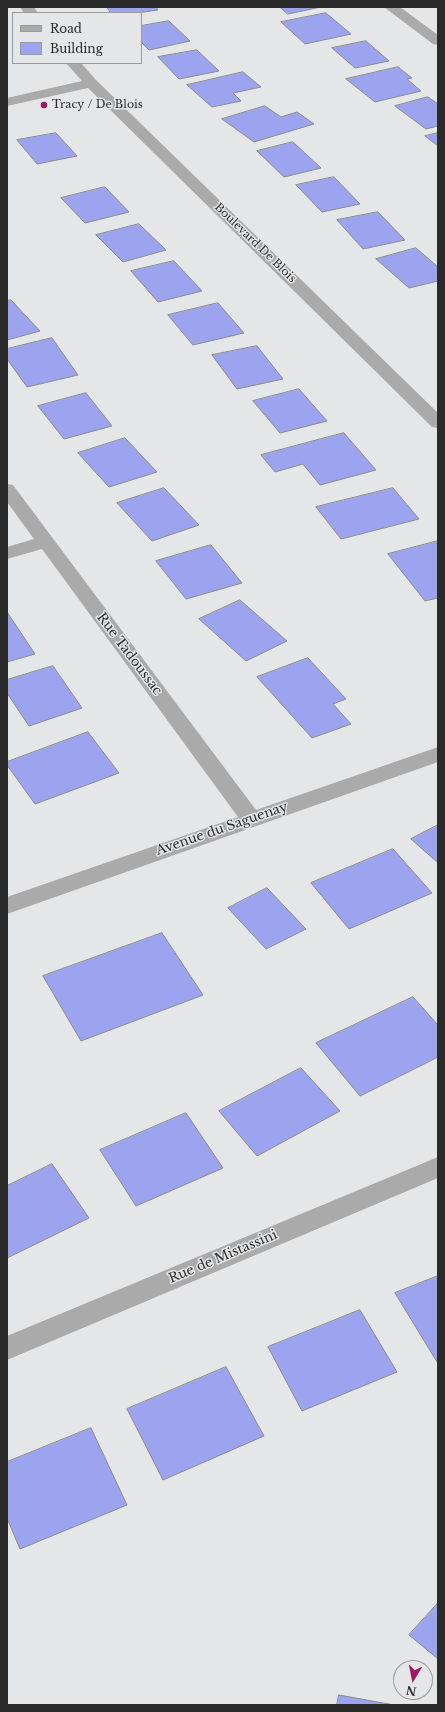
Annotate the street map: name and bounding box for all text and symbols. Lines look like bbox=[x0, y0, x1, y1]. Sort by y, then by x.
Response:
legend bbox=[12, 12, 142, 64]
text: Road bbox=[50, 21, 82, 36]
text: Building bbox=[50, 41, 103, 56]
place label: Tracy / De Blois bbox=[52, 98, 143, 112]
marker: Tracy / De Blois bbox=[39, 100, 49, 110]
street label: Boulevard De Blois bbox=[211, 201, 299, 285]
street label: Rue Tadoussac bbox=[93, 610, 165, 698]
street label: Avenue du Saguenay bbox=[154, 799, 290, 859]
street label: Rue de Mistassini bbox=[166, 1227, 280, 1287]
north arrow bbox=[393, 1660, 433, 1700]
text: N bbox=[405, 1683, 417, 1699]

